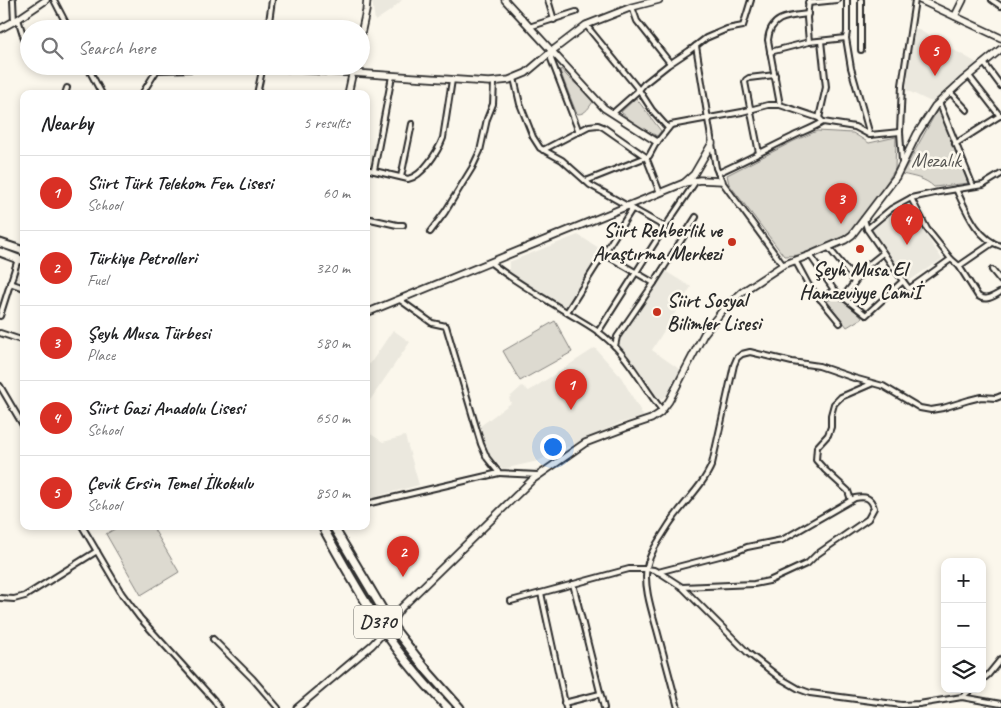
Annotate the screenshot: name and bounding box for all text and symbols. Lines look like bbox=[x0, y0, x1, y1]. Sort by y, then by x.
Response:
search box bbox=[20, 20, 370, 75]
icon: search bbox=[38, 34, 66, 62]
pin: 5 bbox=[919, 35, 951, 76]
text: Search here bbox=[78, 36, 155, 60]
text: Nearby bbox=[40, 110, 93, 136]
text: 5 results bbox=[303, 113, 350, 133]
park label: Mezalık bbox=[911, 148, 963, 173]
text: Siirt Türk Telekom Fen Lisesi bbox=[87, 171, 273, 195]
text: 1 bbox=[52, 183, 60, 203]
text: 60 m bbox=[323, 183, 350, 203]
pin: 3 bbox=[825, 183, 857, 224]
text: School bbox=[87, 195, 121, 215]
pin: 4 bbox=[891, 204, 923, 245]
place label: Siirt Rehberlik ve Araştırma Merkezi bbox=[593, 218, 725, 266]
marker: Siirt Rehberlik ve Araştırma Merkezi bbox=[726, 236, 738, 248]
marker: Şeyh Musa El Hamzeviyye Camiİ bbox=[854, 243, 866, 255]
text: Türkiye Petrolleri bbox=[87, 246, 197, 270]
place label: Şeyh Musa El Hamzeviyye Camiİ bbox=[799, 257, 926, 306]
text: 2 bbox=[52, 258, 60, 278]
text: 320 m bbox=[316, 258, 350, 278]
text: Fuel bbox=[87, 270, 108, 290]
place label: Siirt Sosyal Bilimler Lisesi bbox=[667, 288, 764, 336]
marker: Siirt Sosyal Bilimler Lisesi bbox=[651, 306, 663, 318]
text: Şeyh Musa Türbesi bbox=[87, 321, 210, 345]
text: 3 bbox=[52, 333, 60, 353]
text: 580 m bbox=[316, 333, 350, 353]
text: Place bbox=[87, 345, 115, 365]
pin: 1 bbox=[555, 369, 587, 410]
text: Siirt Gazi Anadolu Lisesi bbox=[87, 396, 245, 420]
text: 4 bbox=[52, 408, 60, 428]
text: 650 m bbox=[316, 408, 350, 428]
text: School bbox=[87, 420, 121, 440]
your location bbox=[540, 434, 566, 460]
text: Çevik Ersin Temel İlkokulu bbox=[87, 471, 253, 495]
text: 5 bbox=[53, 483, 59, 503]
text: 850 m bbox=[316, 483, 350, 503]
text: School bbox=[87, 495, 121, 515]
pin: 2 bbox=[387, 536, 419, 577]
map controls bbox=[941, 558, 986, 693]
button: + bbox=[941, 558, 986, 603]
button: − bbox=[941, 603, 986, 648]
road number: D370 bbox=[354, 606, 402, 638]
button: layers bbox=[941, 648, 986, 693]

